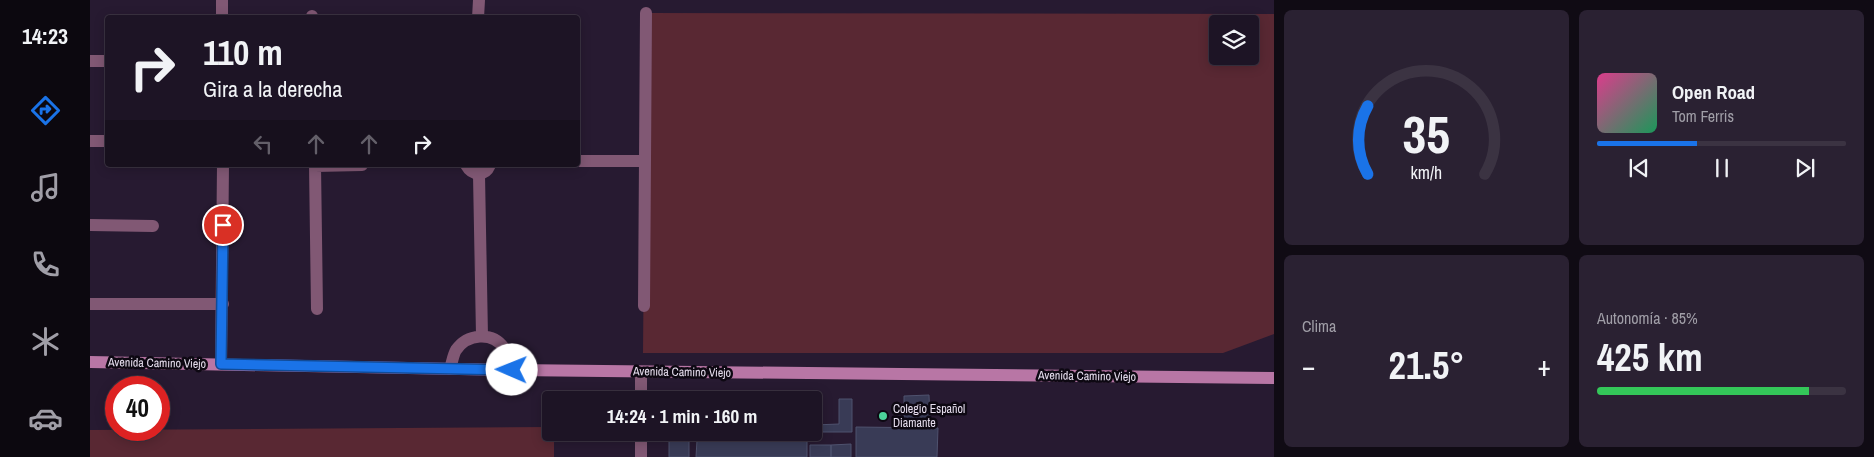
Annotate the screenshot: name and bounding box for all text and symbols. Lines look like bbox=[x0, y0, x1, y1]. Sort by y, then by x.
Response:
map controls bbox=[1209, 15, 1259, 65]
button: layers bbox=[1209, 15, 1259, 65]
text: 14:23 bbox=[22, 21, 68, 51]
text: 110 m bbox=[203, 29, 283, 76]
icon: right bbox=[120, 35, 185, 100]
text: Gira a la derecha bbox=[203, 74, 342, 104]
text: Open Road bbox=[1672, 79, 1755, 105]
icon: directions bbox=[28, 93, 63, 128]
text: 35 bbox=[1403, 99, 1450, 169]
text: Tom Ferris bbox=[1672, 105, 1734, 127]
icon: left bbox=[249, 130, 277, 158]
icon: ahead bbox=[302, 130, 330, 158]
icon: ahead bbox=[355, 130, 383, 158]
icon: right bbox=[408, 130, 436, 158]
icon: previous bbox=[1625, 154, 1653, 182]
icon: pause bbox=[1708, 154, 1736, 182]
icon: next bbox=[1791, 154, 1819, 182]
text: km/h bbox=[1411, 161, 1442, 185]
icon: music bbox=[28, 170, 63, 205]
pin bbox=[202, 204, 244, 246]
icon: arrive bbox=[209, 211, 237, 239]
icon: phone bbox=[28, 247, 63, 282]
text: Autonomía · 85% bbox=[1597, 307, 1698, 329]
text: Clima bbox=[1302, 315, 1336, 337]
icon: climate bbox=[28, 324, 63, 359]
text: 425 km bbox=[1597, 332, 1703, 383]
text: 21.5° bbox=[1389, 340, 1464, 391]
position arrow bbox=[485, 343, 537, 395]
text: − bbox=[1302, 347, 1315, 385]
text: + bbox=[1538, 347, 1551, 385]
street label: Avenida Camino Viejo bbox=[107, 354, 206, 372]
street label: Avenida Camino Viejo bbox=[632, 363, 731, 381]
street label: Avenida Camino Viejo bbox=[1037, 367, 1136, 385]
speed limit sign: 40 bbox=[105, 376, 170, 441]
icon: car bbox=[28, 401, 63, 436]
place label: Colegio Español Diamante bbox=[893, 401, 965, 431]
text: 14:24 · 1 min · 160 m bbox=[607, 403, 757, 429]
marker: Colegio Español Diamante bbox=[877, 410, 889, 422]

